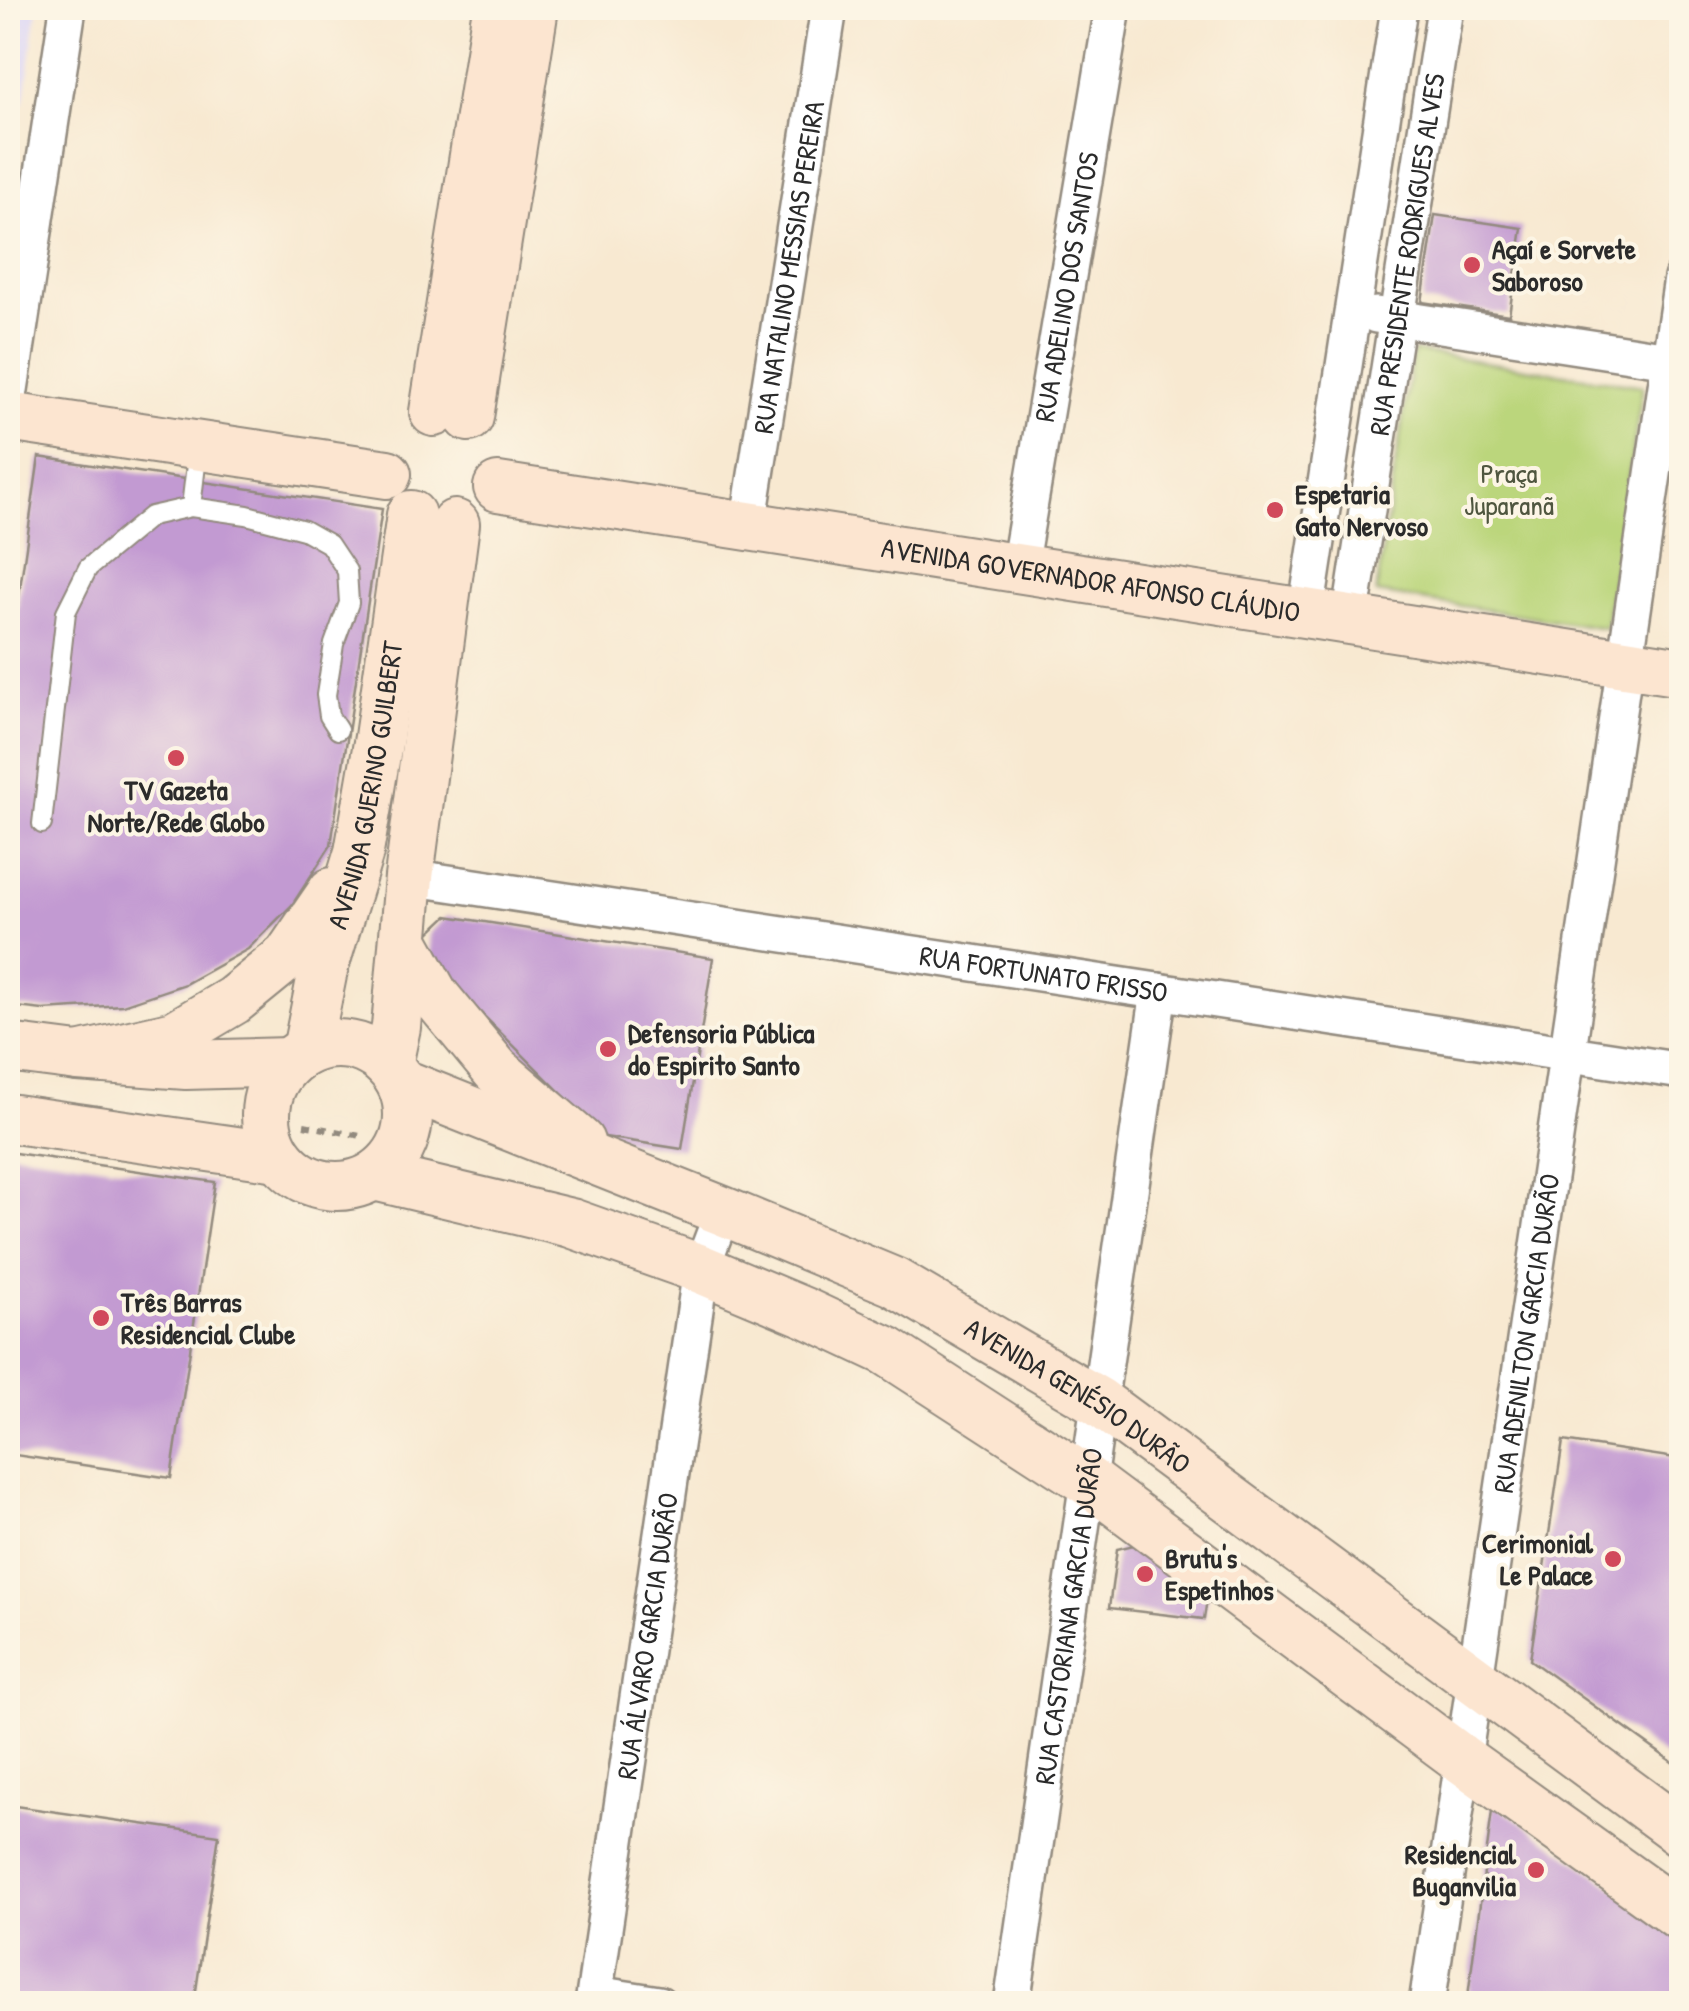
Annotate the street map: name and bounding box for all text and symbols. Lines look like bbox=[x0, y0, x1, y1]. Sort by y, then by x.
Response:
street label: RUA PRESIDENTE RODRIGUES ALVES bbox=[1360, 71, 1454, 438]
street label: RUA NATALINO MESSIAS PEREIRA bbox=[744, 98, 833, 436]
street label: RUA ADELINO DOS SANTOS bbox=[1025, 149, 1108, 425]
place label: Açaí e Sorvete Saboroso bbox=[1492, 230, 1637, 300]
marker: Açaí e Sorvete Saboroso bbox=[1461, 254, 1483, 276]
park label: Praça Juparanã bbox=[1464, 454, 1554, 524]
place label: Espetaria Gato Nervoso bbox=[1295, 475, 1429, 545]
marker: Espetaria Gato Nervoso bbox=[1264, 499, 1286, 521]
street label: AVENIDA GOVERNADOR AFONSO CLÁUDIO bbox=[879, 528, 1303, 631]
street label: AVENIDA GUERINO GUILBERT bbox=[318, 638, 412, 933]
marker: TV Gazeta Norte/Rede Globo bbox=[165, 747, 187, 769]
place label: TV Gazeta Norte/Rede Globo bbox=[88, 771, 265, 841]
street label: RUA FORTUNATO FRISSO bbox=[917, 936, 1170, 1011]
place label: Defensoria Pública do Espirito Santo bbox=[628, 1014, 815, 1085]
marker: Defensoria Pública do Espirito Santo bbox=[597, 1038, 619, 1060]
street label: RUA ADENILTON GARCIA DURÃO bbox=[1484, 1171, 1568, 1495]
place label: Três Barras Residencial Clube bbox=[120, 1283, 296, 1353]
marker: Três Barras Residencial Clube bbox=[90, 1307, 112, 1329]
street label: AVENIDA GENÉSIO DURÃO bbox=[958, 1309, 1199, 1483]
street label: RUA CASTORIANA GARCIA DURÃO bbox=[1025, 1445, 1111, 1787]
street label: RUA ÁLVARO GARCIA DURÃO bbox=[607, 1490, 687, 1782]
place label: Cerimonial Le Palace bbox=[1482, 1524, 1594, 1594]
place label: Brutu's Espetinhos bbox=[1165, 1539, 1274, 1610]
marker: Cerimonial Le Palace bbox=[1602, 1548, 1624, 1570]
marker: Brutu's Espetinhos bbox=[1134, 1563, 1156, 1585]
place label: Residencial Buganvilia bbox=[1405, 1835, 1517, 1906]
marker: Residencial Buganvilia bbox=[1525, 1859, 1547, 1881]

